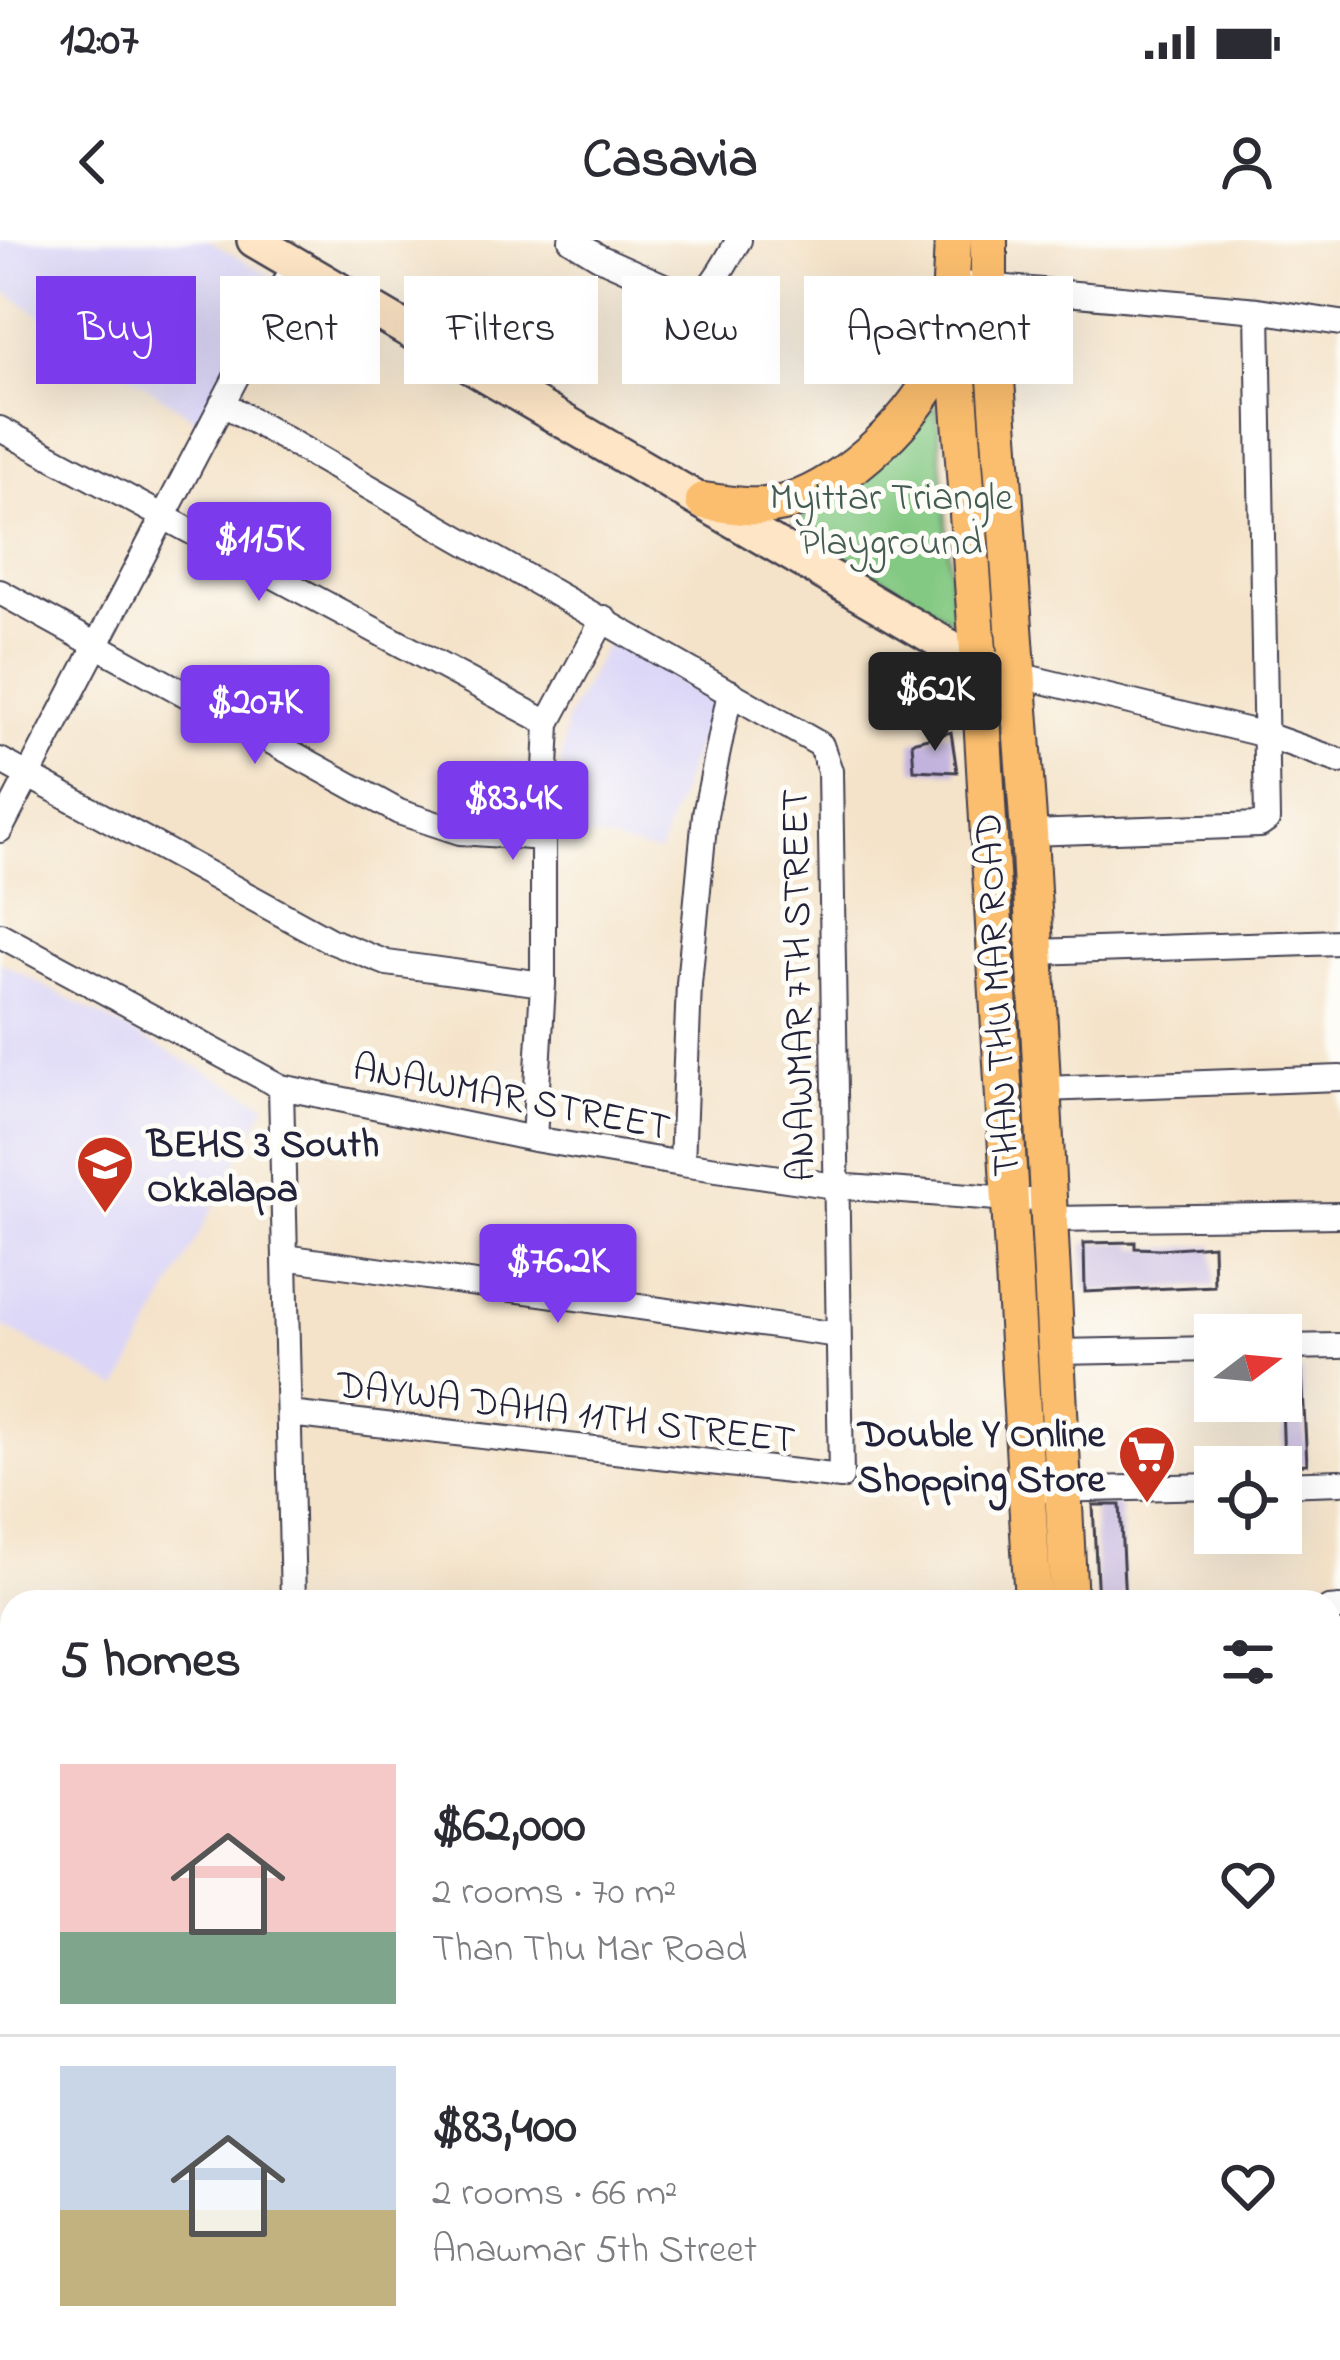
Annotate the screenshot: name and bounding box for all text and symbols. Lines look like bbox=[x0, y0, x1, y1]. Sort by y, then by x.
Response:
text: 12:07 bbox=[60, 9, 138, 75]
text: Casavia bbox=[582, 123, 758, 201]
icon: back bbox=[60, 129, 126, 195]
icon: person bbox=[1214, 129, 1280, 195]
chip: Buy bbox=[36, 276, 196, 384]
chip: Rent bbox=[220, 276, 380, 384]
chip: Filters bbox=[404, 276, 598, 384]
chip: New bbox=[622, 276, 780, 384]
chip: Apartment bbox=[804, 276, 1073, 384]
park label: Myittar Triangle Playground bbox=[769, 471, 1013, 573]
pin: $115K bbox=[175, 502, 343, 604]
text: $115K bbox=[214, 512, 304, 569]
pin: $62K bbox=[864, 652, 1006, 754]
text: $62K bbox=[895, 662, 975, 719]
pin: $207K bbox=[171, 665, 339, 767]
text: $207K bbox=[208, 675, 302, 732]
pin: $83.4K bbox=[415, 761, 611, 863]
text: $83.4K bbox=[464, 771, 562, 828]
street label: ANAWMAR 7TH STREET bbox=[769, 788, 832, 1182]
street label: THAN THU MAR ROAD bbox=[962, 812, 1037, 1178]
street label: ANAWMAR STREET bbox=[348, 1041, 675, 1158]
place label: BEHS 3 South Okkalapa bbox=[145, 1118, 379, 1220]
school or university icon: BEHS 3 South Okkalapa bbox=[74, 1133, 136, 1215]
pin: $76.2K bbox=[460, 1224, 656, 1326]
text: $76.2K bbox=[506, 1234, 610, 1291]
north arrow bbox=[1194, 1314, 1302, 1422]
map controls bbox=[1194, 1314, 1302, 1554]
street label: DAYWA DAHA 11TH STREET bbox=[332, 1358, 798, 1471]
place label: Double Y Online Shopping Store bbox=[856, 1408, 1107, 1511]
supermarket icon: Double Y Online Shopping Store bbox=[1116, 1423, 1178, 1505]
button: locate bbox=[1194, 1446, 1302, 1554]
text: 5 homes bbox=[60, 1625, 241, 1700]
icon: filters bbox=[1215, 1629, 1281, 1695]
text: $62,000 bbox=[432, 1790, 586, 1865]
icon: home bbox=[156, 1812, 300, 1956]
icon: heart bbox=[1215, 1851, 1281, 1917]
text: 2 rooms · 70 m² bbox=[432, 1865, 676, 1922]
text: Than Thu Mar Road bbox=[432, 1922, 747, 1979]
text: $83,400 bbox=[432, 2091, 577, 2166]
icon: home bbox=[156, 2114, 300, 2258]
icon: heart bbox=[1215, 2153, 1281, 2219]
text: 2 rooms · 66 m² bbox=[432, 2166, 678, 2223]
text: Anawmar 5th Street bbox=[432, 2223, 757, 2280]

